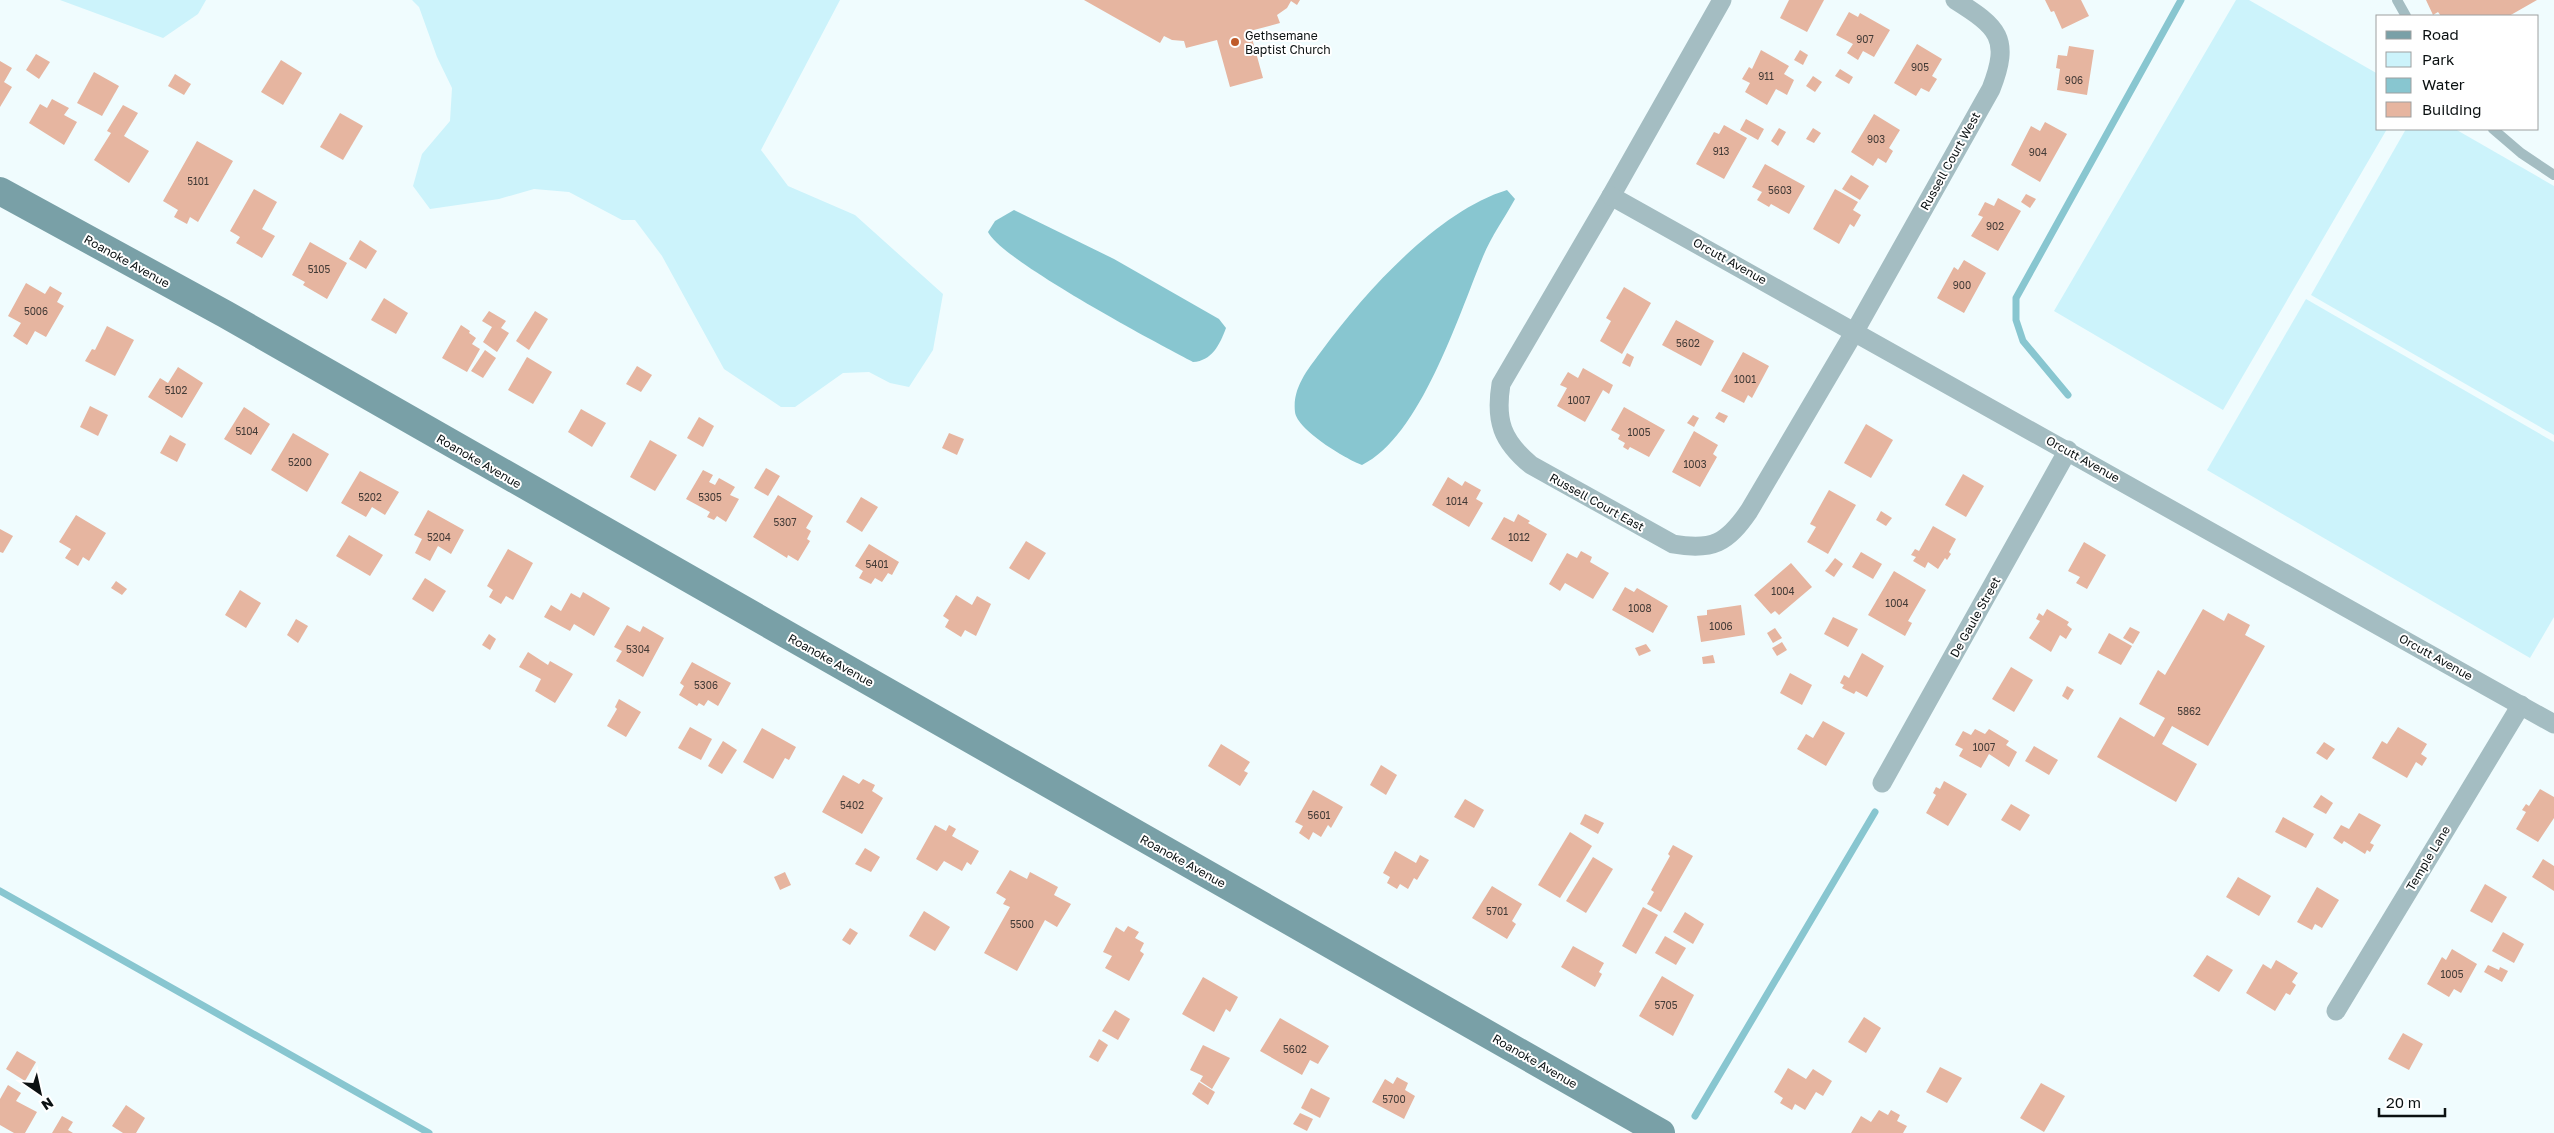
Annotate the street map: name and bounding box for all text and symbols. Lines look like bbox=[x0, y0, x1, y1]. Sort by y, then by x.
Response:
legend bbox=[2376, 15, 2539, 130]
text: Road bbox=[2422, 25, 2459, 43]
place label: Gethsemane Baptist Church bbox=[1245, 28, 1331, 57]
house number: 907 bbox=[1856, 33, 1874, 45]
marker: Gethsemane Baptist Church bbox=[1229, 36, 1241, 48]
text: Park bbox=[2422, 50, 2455, 68]
house number: 905 bbox=[1911, 61, 1929, 73]
house number: 911 bbox=[1758, 70, 1774, 82]
house number: 906 bbox=[2065, 74, 2083, 86]
text: Water bbox=[2422, 75, 2465, 93]
text: Building bbox=[2422, 100, 2482, 118]
street label: Russell Court West bbox=[1917, 109, 1983, 213]
house number: 903 bbox=[1867, 133, 1885, 145]
house number: 913 bbox=[1713, 145, 1730, 157]
house number: 904 bbox=[2029, 146, 2047, 158]
house number: 5101 bbox=[187, 175, 209, 187]
house number: 5603 bbox=[1768, 184, 1792, 196]
house number: 902 bbox=[1986, 220, 2004, 232]
street label: Roanoke Avenue bbox=[82, 231, 172, 291]
street label: Orcutt Avenue bbox=[1690, 235, 1770, 287]
house number: 5105 bbox=[308, 263, 331, 275]
house number: 900 bbox=[1953, 279, 1971, 291]
house number: 5006 bbox=[24, 305, 48, 317]
house number: 5602 bbox=[1676, 337, 1700, 349]
house number: 1001 bbox=[1734, 373, 1756, 385]
house number: 5102 bbox=[165, 384, 188, 396]
house number: 1007 bbox=[1568, 394, 1590, 406]
house number: 5104 bbox=[236, 425, 258, 437]
house number: 1005 bbox=[1627, 426, 1651, 438]
street label: Roanoke Avenue bbox=[434, 431, 524, 491]
street label: Orcutt Avenue bbox=[2043, 433, 2123, 485]
house number: 5200 bbox=[288, 456, 312, 468]
house number: 1003 bbox=[1683, 458, 1707, 470]
street label: Russell Court East bbox=[1547, 470, 1647, 534]
house number: 5202 bbox=[358, 491, 382, 503]
house number: 5305 bbox=[698, 491, 722, 503]
house number: 1014 bbox=[1446, 495, 1468, 507]
house number: 5307 bbox=[773, 516, 797, 528]
house number: 5204 bbox=[427, 531, 451, 543]
house number: 1012 bbox=[1508, 531, 1530, 543]
house number: 5401 bbox=[866, 558, 889, 570]
street label: De Gaule Street bbox=[1947, 574, 2003, 660]
house number: 1004 bbox=[1771, 585, 1795, 597]
house number: 1004 bbox=[1885, 597, 1909, 609]
house number: 1008 bbox=[1628, 602, 1652, 614]
house number: 1006 bbox=[1709, 620, 1733, 632]
street label: Roanoke Avenue bbox=[786, 630, 876, 690]
street label: Orcutt Avenue bbox=[2396, 631, 2476, 683]
house number: 5304 bbox=[626, 643, 650, 655]
house number: 5306 bbox=[694, 679, 718, 691]
house number: 5862 bbox=[2177, 705, 2201, 717]
house number: 1007 bbox=[1973, 741, 1995, 753]
house number: 5402 bbox=[840, 799, 864, 811]
house number: 5601 bbox=[1308, 809, 1331, 821]
street label: Temple Lane bbox=[2403, 823, 2453, 893]
street label: Roanoke Avenue bbox=[1138, 831, 1228, 891]
house number: 5701 bbox=[1486, 905, 1508, 917]
house number: 5500 bbox=[1010, 918, 1034, 930]
house number: 1005 bbox=[2440, 968, 2464, 980]
house number: 5705 bbox=[1654, 999, 1678, 1011]
street label: Roanoke Avenue bbox=[1490, 1031, 1580, 1091]
house number: 5602 bbox=[1283, 1043, 1307, 1055]
north arrow bbox=[15, 1068, 65, 1118]
scale bar bbox=[2379, 1086, 2445, 1118]
house number: 5700 bbox=[1382, 1093, 1406, 1105]
text: 20 m bbox=[2386, 1093, 2421, 1111]
text: N bbox=[38, 1094, 57, 1114]

